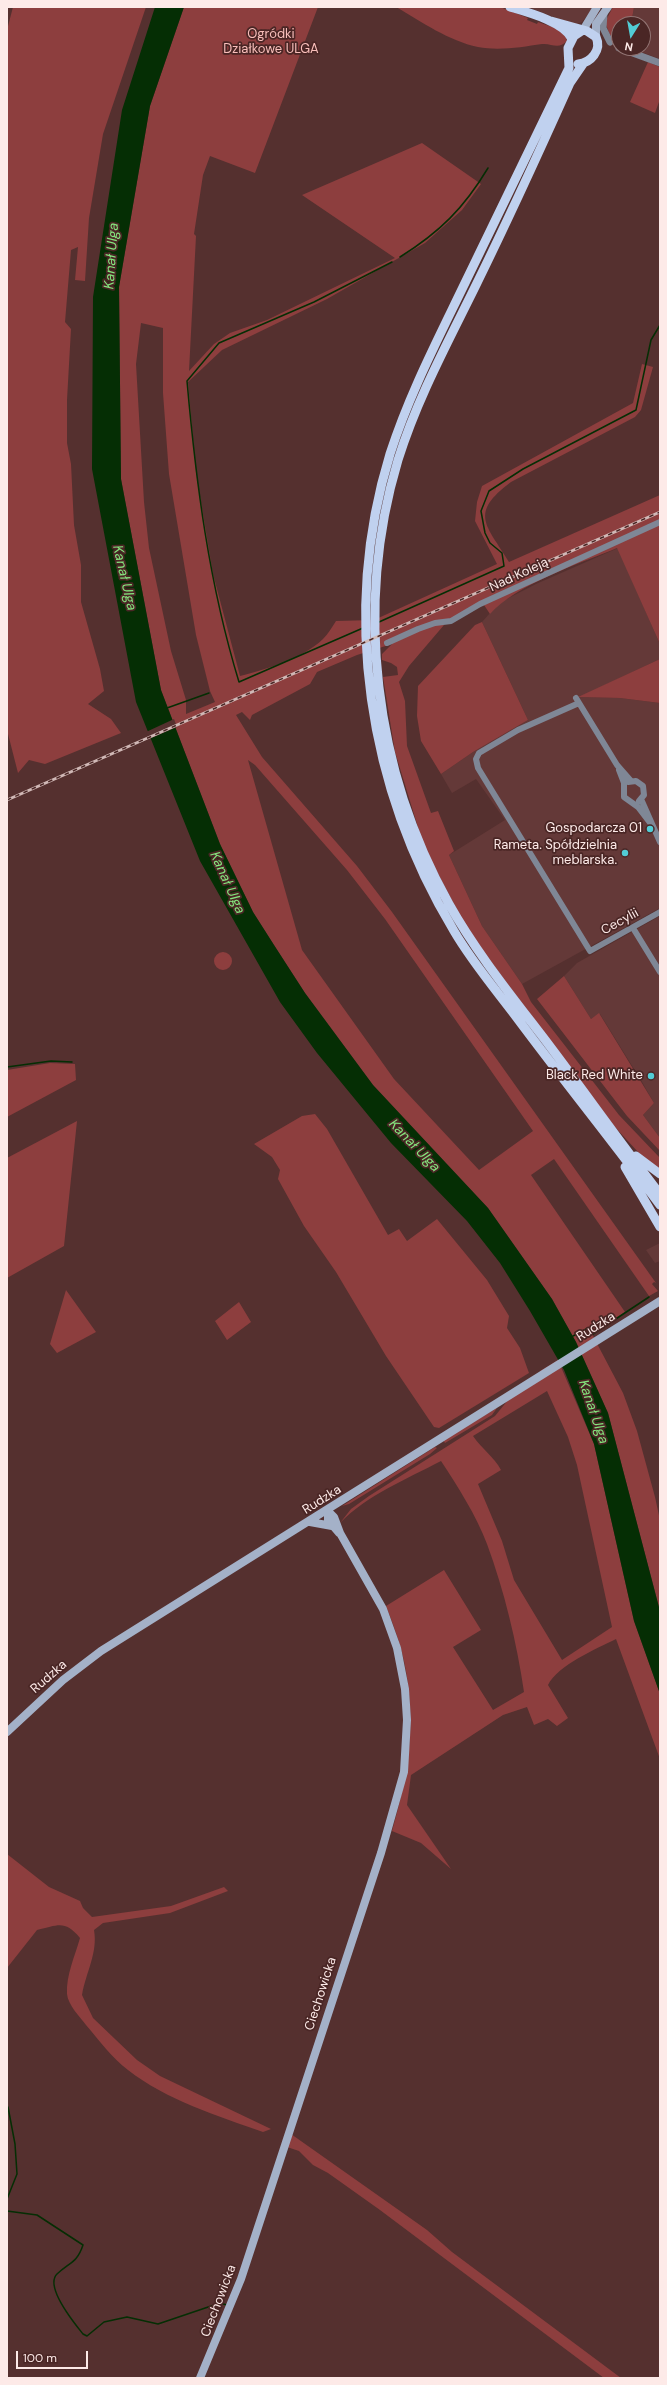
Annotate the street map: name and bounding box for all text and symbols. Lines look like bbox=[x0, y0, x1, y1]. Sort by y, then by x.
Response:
north arrow bbox=[611, 16, 651, 56]
park label: Ogródki Działkowe ULGA bbox=[223, 27, 319, 58]
text: N bbox=[624, 39, 634, 54]
water label: Kanał Ulga bbox=[101, 222, 123, 290]
water label: Kanał Ulga bbox=[108, 544, 140, 612]
street label: Nad Koleją bbox=[487, 555, 551, 595]
place label: Gospodarcza 01 bbox=[545, 821, 642, 837]
marker: Gospodarcza 01 bbox=[645, 824, 655, 834]
place label: Rameta. Spółdzielnia meblarska. bbox=[494, 838, 617, 869]
marker: Rameta. Spółdzielnia meblarska. bbox=[620, 848, 630, 858]
water label: Kanał Ulga bbox=[206, 849, 248, 917]
street label: Cecylii bbox=[599, 905, 641, 939]
place label: Black Red White bbox=[546, 1068, 643, 1084]
marker: Black Red White bbox=[646, 1071, 656, 1081]
water label: Kanał Ulga bbox=[385, 1116, 443, 1176]
street label: Rudzka bbox=[574, 1309, 618, 1345]
water label: Kanał Ulga bbox=[574, 1378, 612, 1446]
street label: Rudzka bbox=[300, 1482, 344, 1518]
street label: Rudzka bbox=[28, 1657, 70, 1697]
street label: Ciechowicka bbox=[302, 1955, 340, 2033]
street label: Ciechowicka bbox=[198, 2263, 240, 2339]
scale bar bbox=[18, 2343, 90, 2369]
text: 100 m bbox=[23, 2350, 57, 2366]

